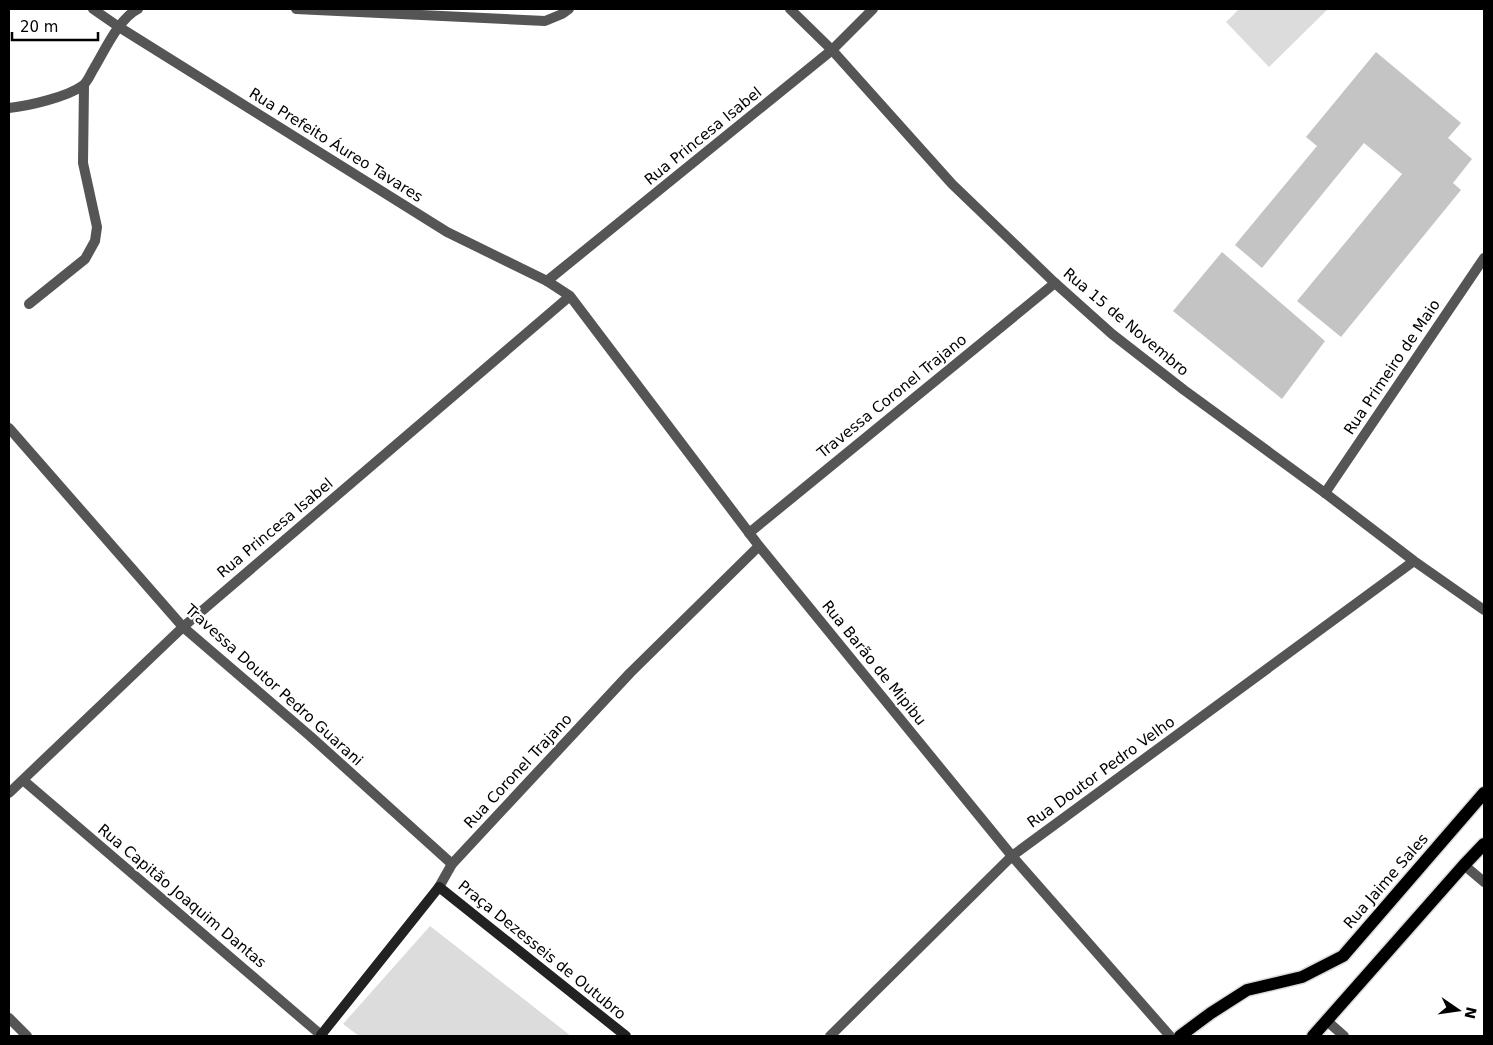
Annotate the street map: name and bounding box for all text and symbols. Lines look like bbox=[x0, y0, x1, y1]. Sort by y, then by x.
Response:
scale bar bbox=[12, 10, 99, 42]
text: 20 m bbox=[20, 18, 58, 36]
street label: Rua Prefeito Áureo Tavares bbox=[246, 83, 427, 206]
street label: Rua Princesa Isabel bbox=[641, 83, 765, 189]
street label: Rua 15 de Novembro bbox=[1060, 264, 1192, 380]
street label: Rua Primeiro de Maio bbox=[1340, 296, 1444, 438]
street label: Travessa Coronel Trajano bbox=[813, 330, 970, 462]
street label: Rua Princesa Isabel bbox=[214, 474, 336, 582]
street label: Rua Barão de Mipibu bbox=[818, 597, 930, 729]
street label: Travessa Doutor Pedro Guarani bbox=[181, 600, 366, 770]
street label: Rua Coronel Trajano bbox=[460, 710, 576, 832]
street label: Rua Doutor Pedro Velho bbox=[1024, 713, 1178, 831]
street label: Rua Capitão Joaquim Dantas bbox=[94, 820, 270, 972]
street label: Rua Jaime Sales bbox=[1340, 830, 1432, 932]
street label: Praça Dezesseis de Outubro bbox=[455, 877, 629, 1023]
north arrow bbox=[1433, 985, 1483, 1035]
text: N bbox=[1462, 1005, 1480, 1020]

